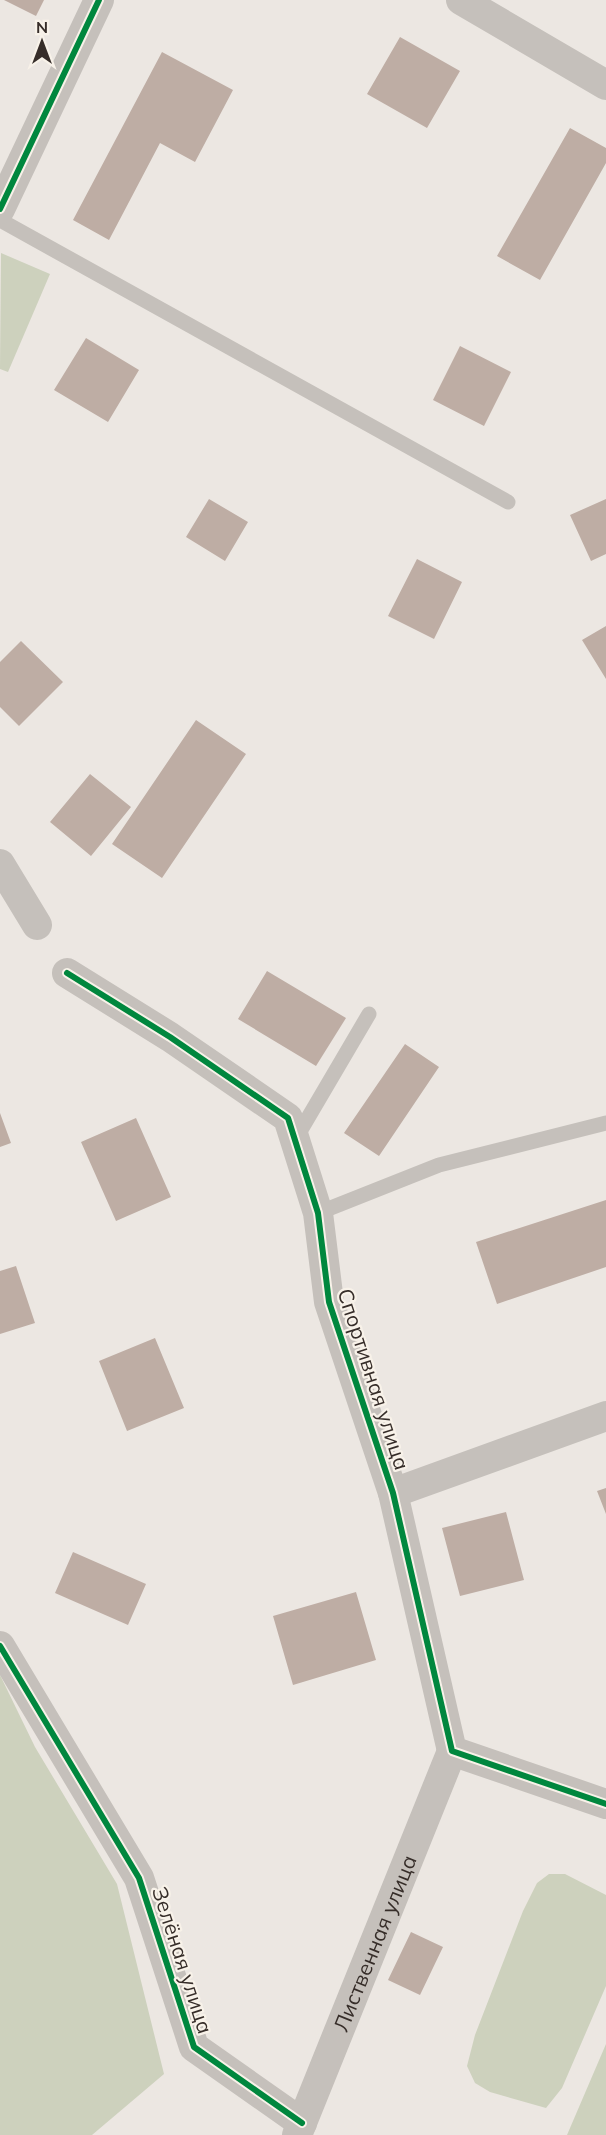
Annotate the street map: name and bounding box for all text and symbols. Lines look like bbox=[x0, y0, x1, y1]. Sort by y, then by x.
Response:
north arrow bbox=[12, 12, 72, 72]
text: N bbox=[36, 17, 48, 37]
street label: Спортивная улица bbox=[332, 1285, 416, 1473]
street label: Лиственная улица bbox=[327, 1851, 422, 2035]
street label: Зелёная улица bbox=[147, 1883, 219, 2037]

